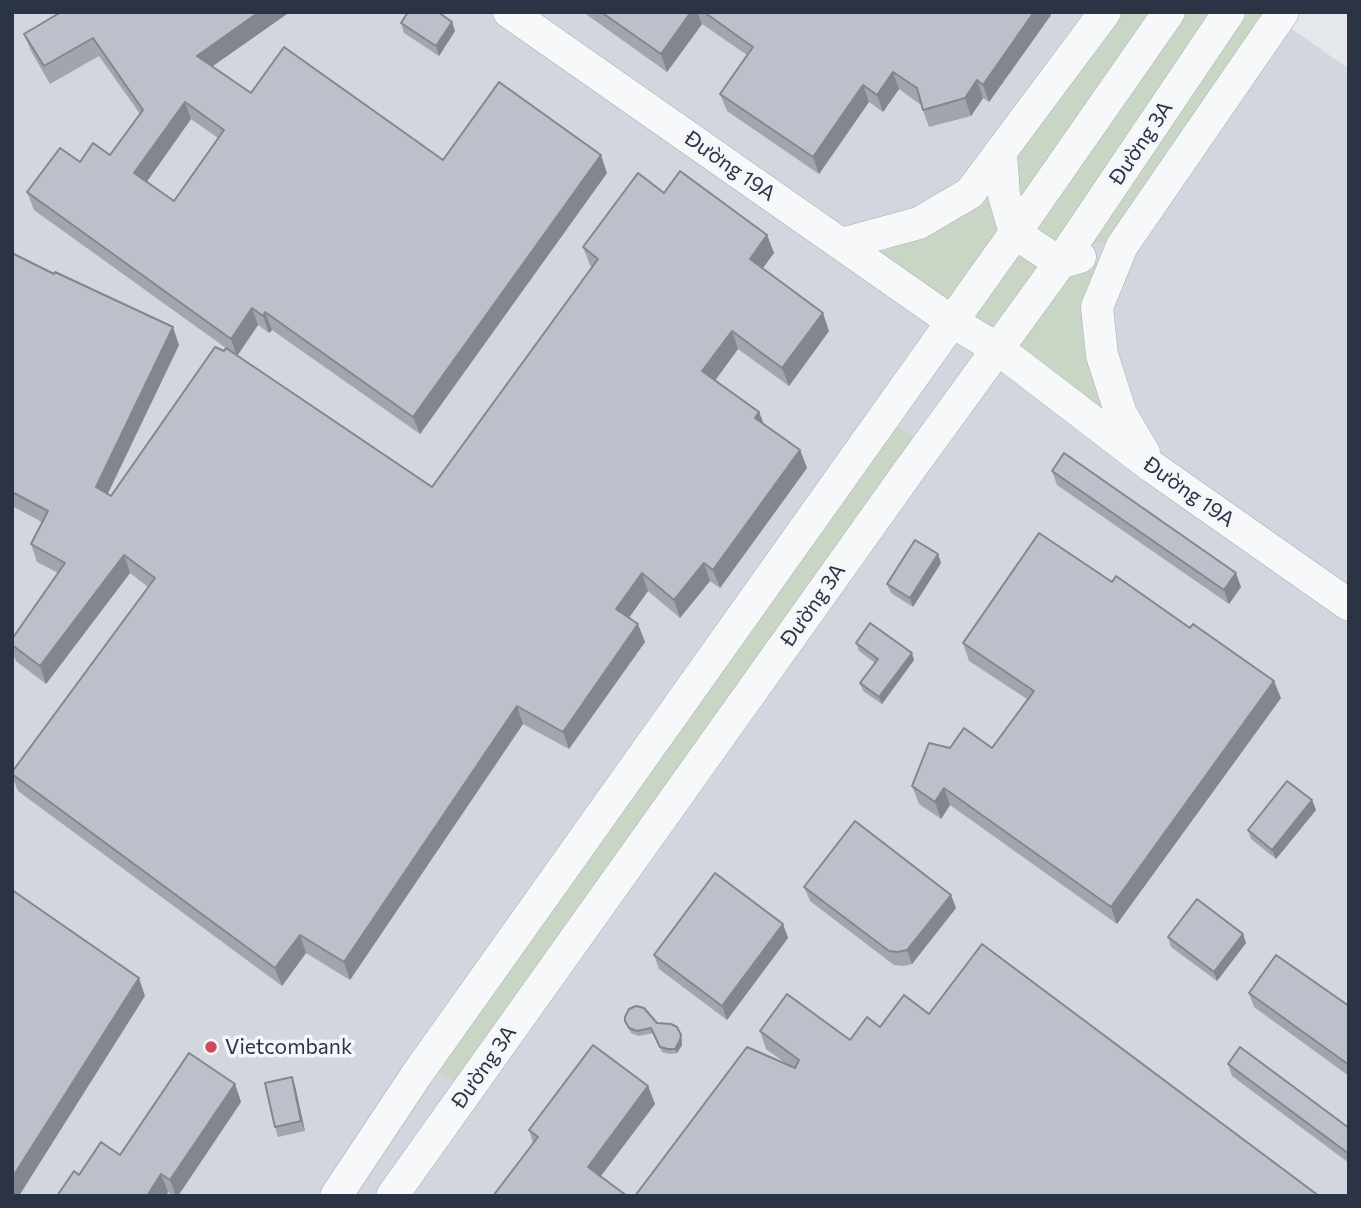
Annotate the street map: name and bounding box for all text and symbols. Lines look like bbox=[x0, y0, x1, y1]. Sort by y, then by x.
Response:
street label: Đường 3A bbox=[1104, 96, 1178, 190]
street label: Đường 19A bbox=[680, 126, 780, 206]
street label: Đường 19A bbox=[1139, 452, 1239, 532]
street label: Đường 3A bbox=[775, 559, 851, 651]
street label: Đường 3A bbox=[446, 1021, 522, 1113]
place label: Vietcombank bbox=[225, 1034, 352, 1060]
marker: Vietcombank bbox=[203, 1039, 219, 1055]

